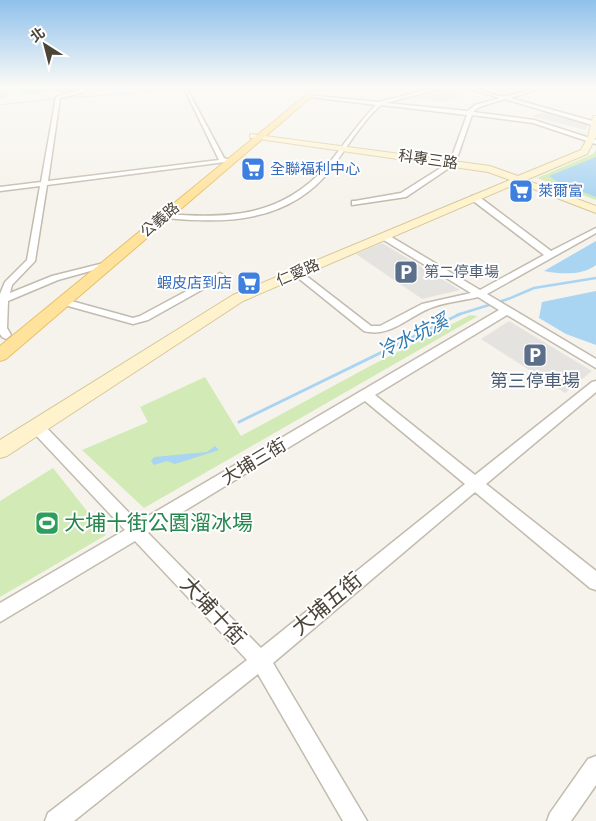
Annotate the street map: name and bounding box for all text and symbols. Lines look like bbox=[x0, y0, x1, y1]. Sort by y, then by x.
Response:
north arrow bbox=[20, 20, 70, 70]
text: 北 bbox=[26, 23, 49, 47]
street label: 科專三路 bbox=[397, 145, 459, 175]
supermarket icon: 全聯福利中心 bbox=[240, 156, 266, 182]
place label: 全聯福利中心 bbox=[270, 159, 360, 180]
supermarket icon: 萊爾富 bbox=[508, 178, 534, 204]
place label: 萊爾富 bbox=[538, 181, 583, 202]
street label: 公義路 bbox=[136, 197, 184, 243]
street label: 仁愛路 bbox=[273, 255, 323, 291]
parking icon: 第二停車場 bbox=[393, 259, 419, 285]
place label: 第二停車場 bbox=[424, 262, 499, 283]
supermarket icon: 蝦皮店到店 bbox=[236, 270, 262, 296]
place label: 蝦皮店到店 bbox=[157, 273, 232, 294]
water label: 冷水坑溪 bbox=[373, 307, 456, 366]
parking icon: 第三停車場 bbox=[522, 342, 548, 368]
place label: 第三停車場 bbox=[490, 369, 580, 394]
street label: 大埔三街 bbox=[217, 433, 291, 491]
place label: 大埔十街公園溜冰場 bbox=[64, 508, 253, 538]
sports icon: 大埔十街公園溜冰場 bbox=[34, 510, 60, 536]
street label: 大埔五街 bbox=[285, 566, 369, 642]
street label: 大埔十街 bbox=[173, 570, 253, 652]

